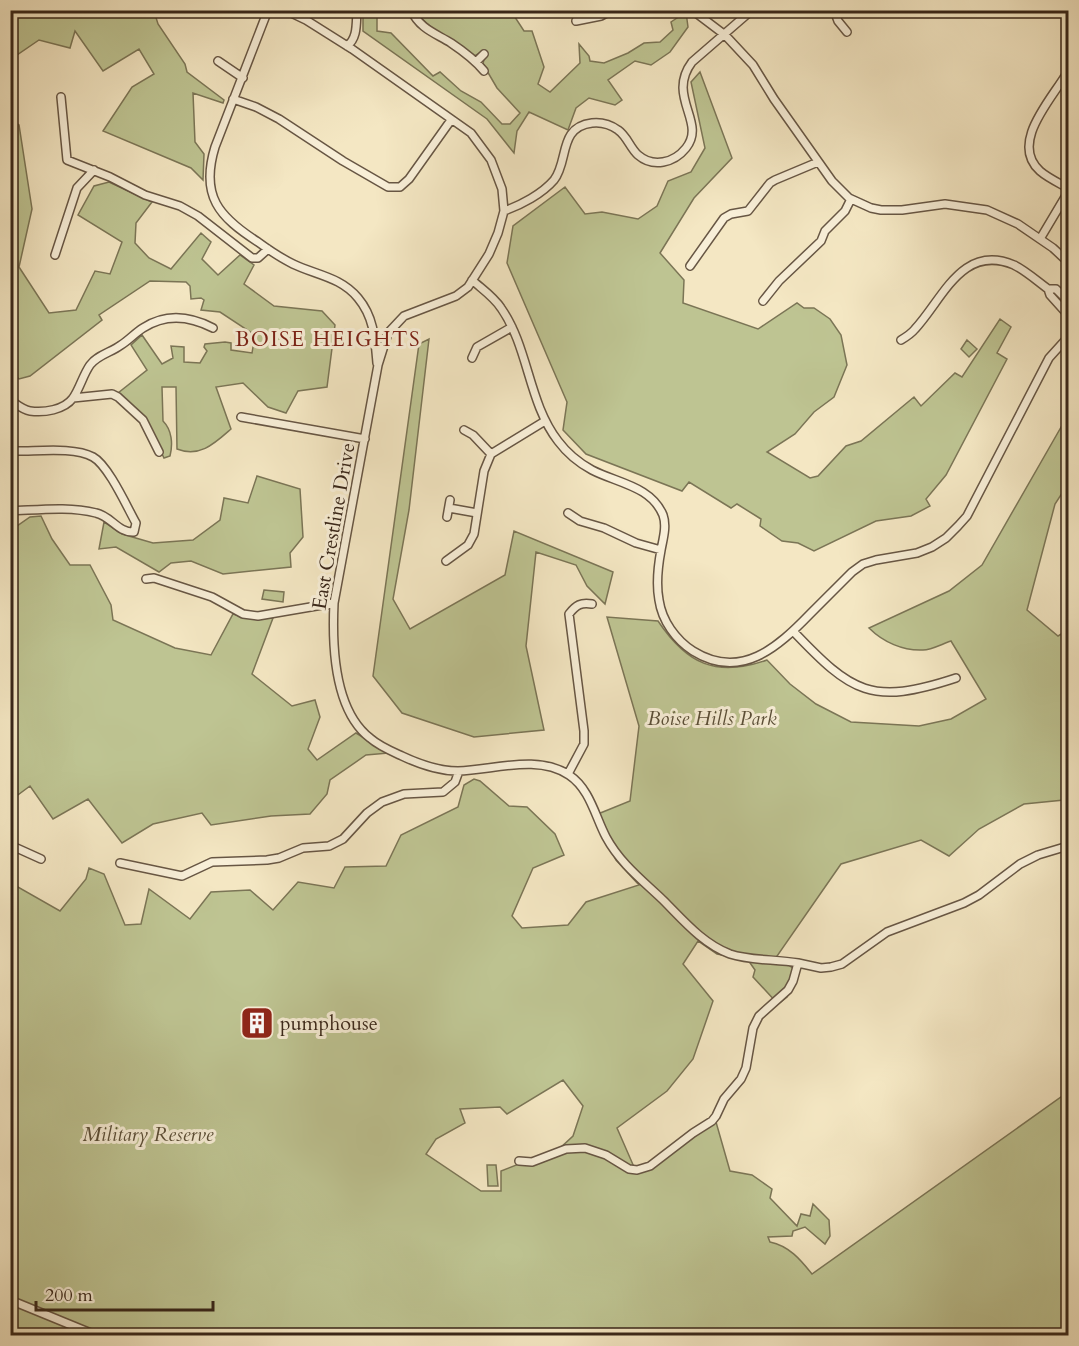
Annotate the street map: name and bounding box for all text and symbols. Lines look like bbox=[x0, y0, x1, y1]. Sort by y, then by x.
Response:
district label: BOISE HEIGHTS bbox=[235, 325, 421, 354]
street label: East Crestline Drive bbox=[306, 441, 361, 612]
park label: Boise Hills Park bbox=[647, 705, 777, 732]
building icon: pumphouse bbox=[239, 1005, 275, 1041]
place label: pumphouse bbox=[280, 1010, 378, 1037]
park label: Military Reserve bbox=[82, 1121, 214, 1148]
scale bar bbox=[36, 1274, 213, 1312]
text: 200 m bbox=[45, 1283, 93, 1308]

